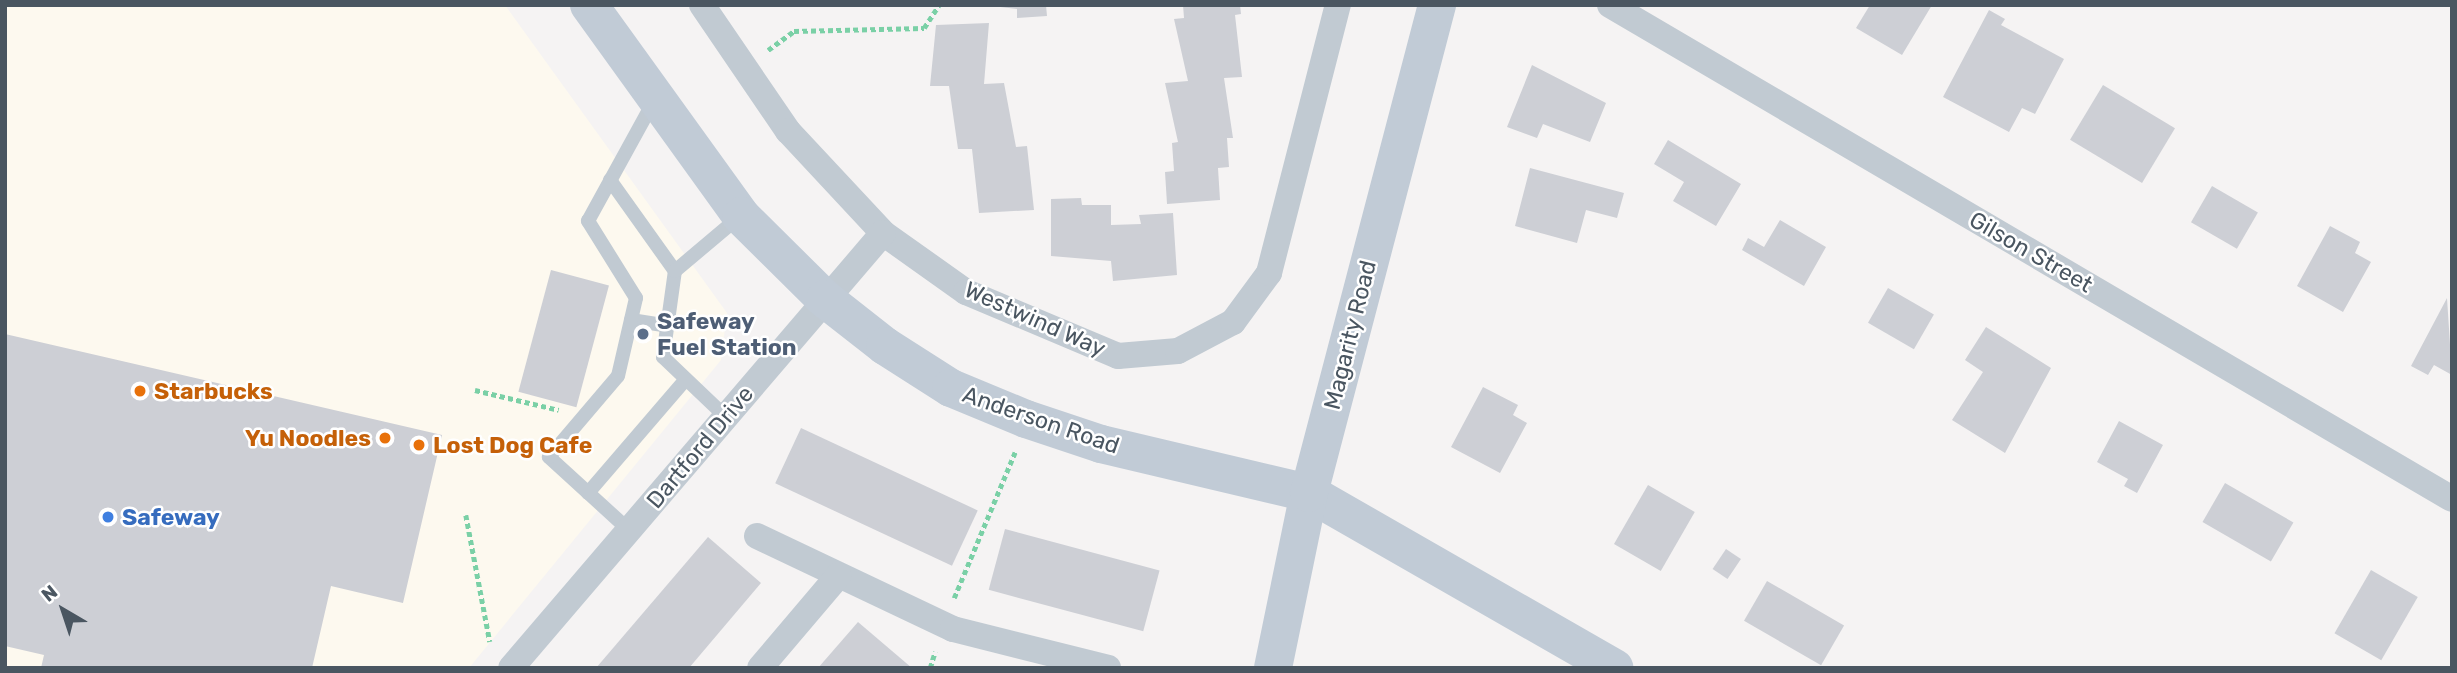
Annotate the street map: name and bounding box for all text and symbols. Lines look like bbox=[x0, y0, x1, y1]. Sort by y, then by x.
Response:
street label: Gilson Street bbox=[1964, 206, 2098, 298]
street label: Magarity Road bbox=[1318, 257, 1382, 413]
street label: Westwind Way bbox=[960, 276, 1110, 362]
place label: Safeway Fuel Station bbox=[657, 307, 797, 361]
marker: Safeway Fuel Station bbox=[635, 326, 651, 342]
place label: Starbucks bbox=[154, 377, 273, 405]
street label: Dartford Drive bbox=[641, 380, 759, 514]
street label: Anderson Road bbox=[959, 380, 1123, 460]
marker: Starbucks bbox=[132, 383, 148, 399]
place label: Yu Noodles bbox=[245, 424, 371, 452]
marker: Yu Noodles bbox=[377, 430, 393, 446]
place label: Lost Dog Cafe bbox=[433, 431, 592, 459]
marker: Lost Dog Cafe bbox=[411, 437, 427, 453]
place label: Safeway bbox=[122, 503, 220, 531]
marker: Safeway bbox=[100, 509, 116, 525]
north arrow bbox=[28, 575, 98, 645]
text: N bbox=[37, 580, 62, 607]

